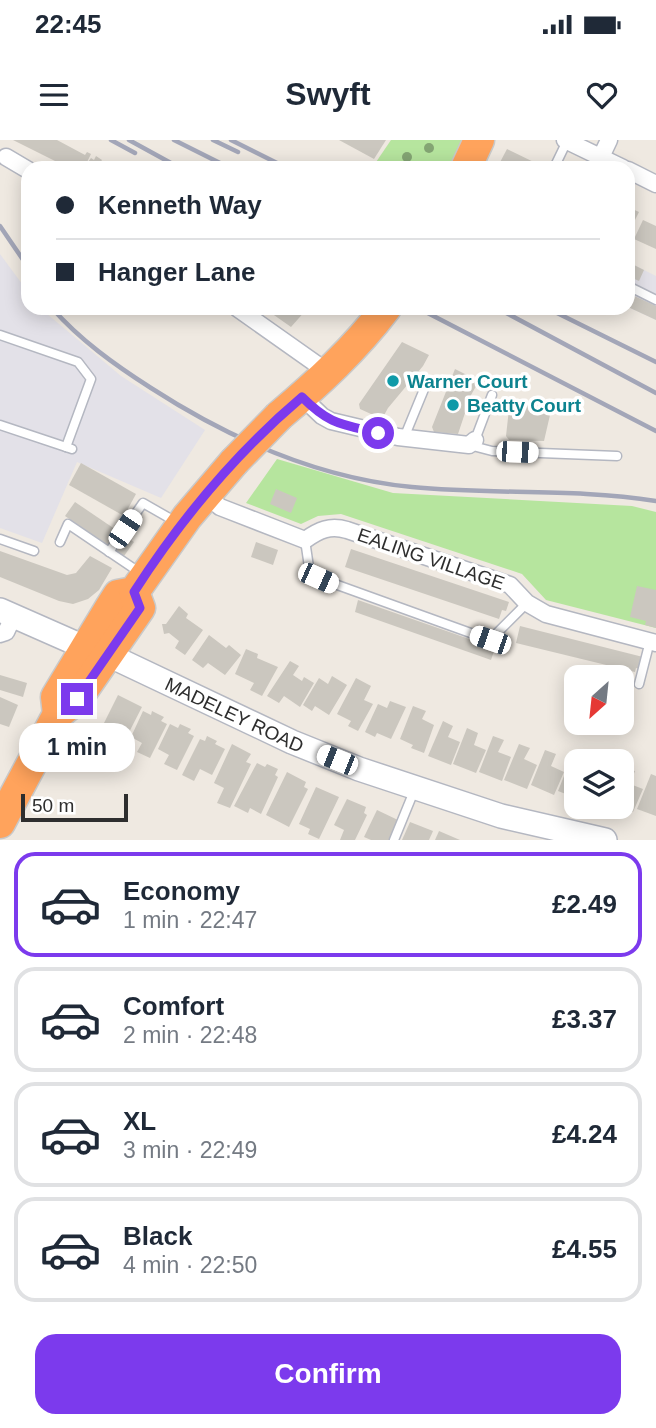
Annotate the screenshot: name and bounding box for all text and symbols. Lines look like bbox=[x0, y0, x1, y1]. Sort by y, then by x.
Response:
text: 22:45 bbox=[35, 9, 102, 39]
icon: menu bbox=[35, 76, 73, 114]
text: Swyft bbox=[285, 76, 371, 112]
icon: heart bbox=[583, 76, 621, 114]
text: Kenneth Way bbox=[98, 190, 262, 220]
text: Hanger Lane bbox=[98, 257, 256, 287]
place label: Warner Court bbox=[407, 371, 528, 392]
marker: Warner Court bbox=[385, 373, 401, 389]
place label: Beatty Court bbox=[467, 395, 582, 416]
marker: Beatty Court bbox=[445, 397, 461, 413]
route start bbox=[362, 417, 394, 449]
car bbox=[496, 441, 539, 463]
car bbox=[105, 506, 146, 552]
street label: EALING VILLAGE bbox=[355, 524, 507, 594]
car bbox=[295, 560, 342, 596]
car bbox=[467, 623, 514, 657]
north arrow bbox=[564, 665, 634, 735]
map controls bbox=[564, 665, 634, 819]
street label: MADELEY ROAD bbox=[162, 673, 307, 756]
route end bbox=[61, 683, 93, 715]
callout: 1 min bbox=[19, 724, 135, 772]
text: 1 min bbox=[47, 734, 107, 760]
car bbox=[314, 742, 361, 778]
button: layers bbox=[564, 749, 634, 819]
scale bar bbox=[21, 791, 128, 823]
text: 50 m bbox=[32, 795, 74, 816]
icon: car bbox=[39, 873, 102, 936]
text: Economy bbox=[123, 876, 240, 906]
text: £2.49 bbox=[552, 889, 617, 919]
text: 1 min · 22:47 bbox=[123, 907, 257, 933]
icon: car bbox=[39, 988, 102, 1051]
text: Comfort bbox=[123, 991, 224, 1021]
text: £3.37 bbox=[552, 1004, 617, 1034]
text: 2 min · 22:48 bbox=[123, 1022, 257, 1048]
icon: car bbox=[39, 1103, 102, 1166]
text: XL bbox=[123, 1106, 156, 1136]
text: £4.24 bbox=[552, 1119, 617, 1149]
text: 3 min · 22:49 bbox=[123, 1137, 257, 1163]
icon: car bbox=[39, 1218, 102, 1281]
text: Black bbox=[123, 1221, 192, 1251]
text: £4.55 bbox=[552, 1234, 617, 1264]
text: 4 min · 22:50 bbox=[123, 1252, 257, 1278]
button: Confirm bbox=[35, 1334, 621, 1414]

